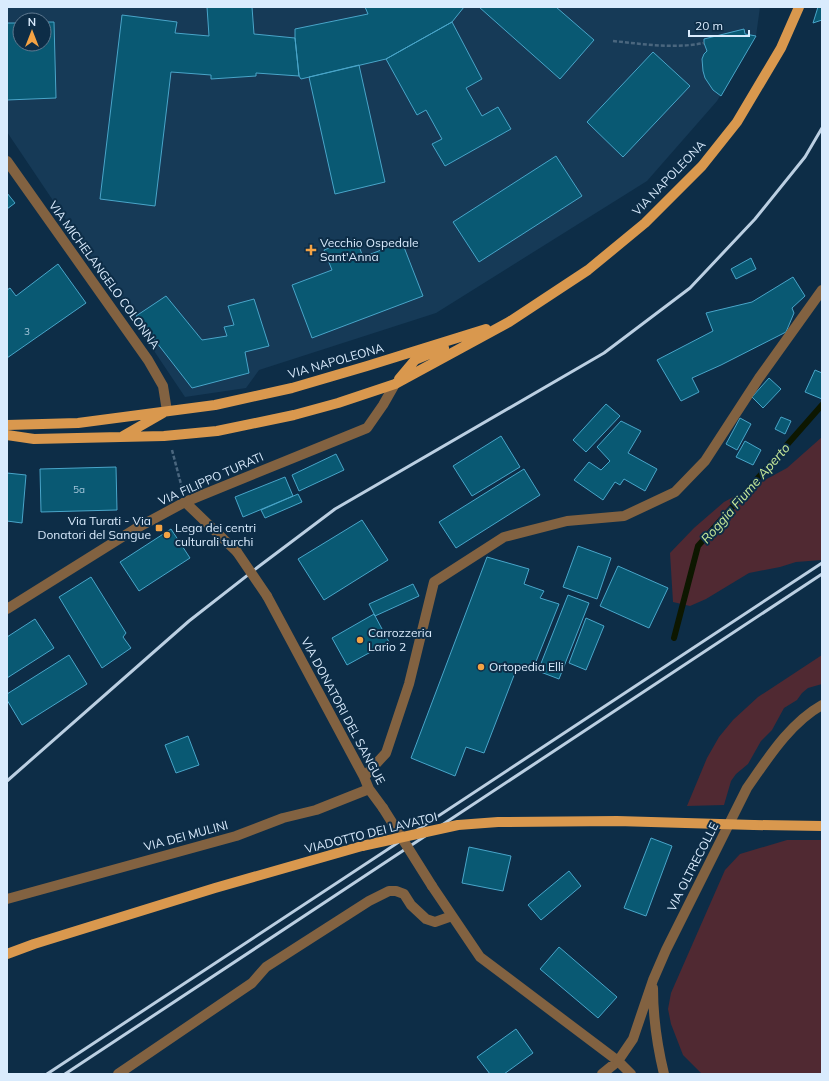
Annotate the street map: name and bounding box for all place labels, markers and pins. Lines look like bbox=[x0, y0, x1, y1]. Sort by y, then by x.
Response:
place label: Vecchio Ospedale Sant'Anna bbox=[320, 235, 419, 264]
marker: Vecchio Ospedale Sant'Anna bbox=[305, 244, 317, 256]
place label: Via Turati - Via Donatori del Sangue bbox=[38, 513, 151, 542]
place label: Lega dei centri culturali turchi bbox=[175, 520, 256, 549]
marker: Via Turati - Via Donatori del Sangue bbox=[154, 523, 164, 533]
marker: Lega dei centri culturali turchi bbox=[162, 530, 172, 540]
place label: Carrozzeria Lario 2 bbox=[368, 625, 432, 654]
marker: Carrozzeria Lario 2 bbox=[355, 635, 365, 645]
place label: Ortopedia Elli bbox=[489, 659, 564, 674]
marker: Ortopedia Elli bbox=[476, 662, 486, 672]

